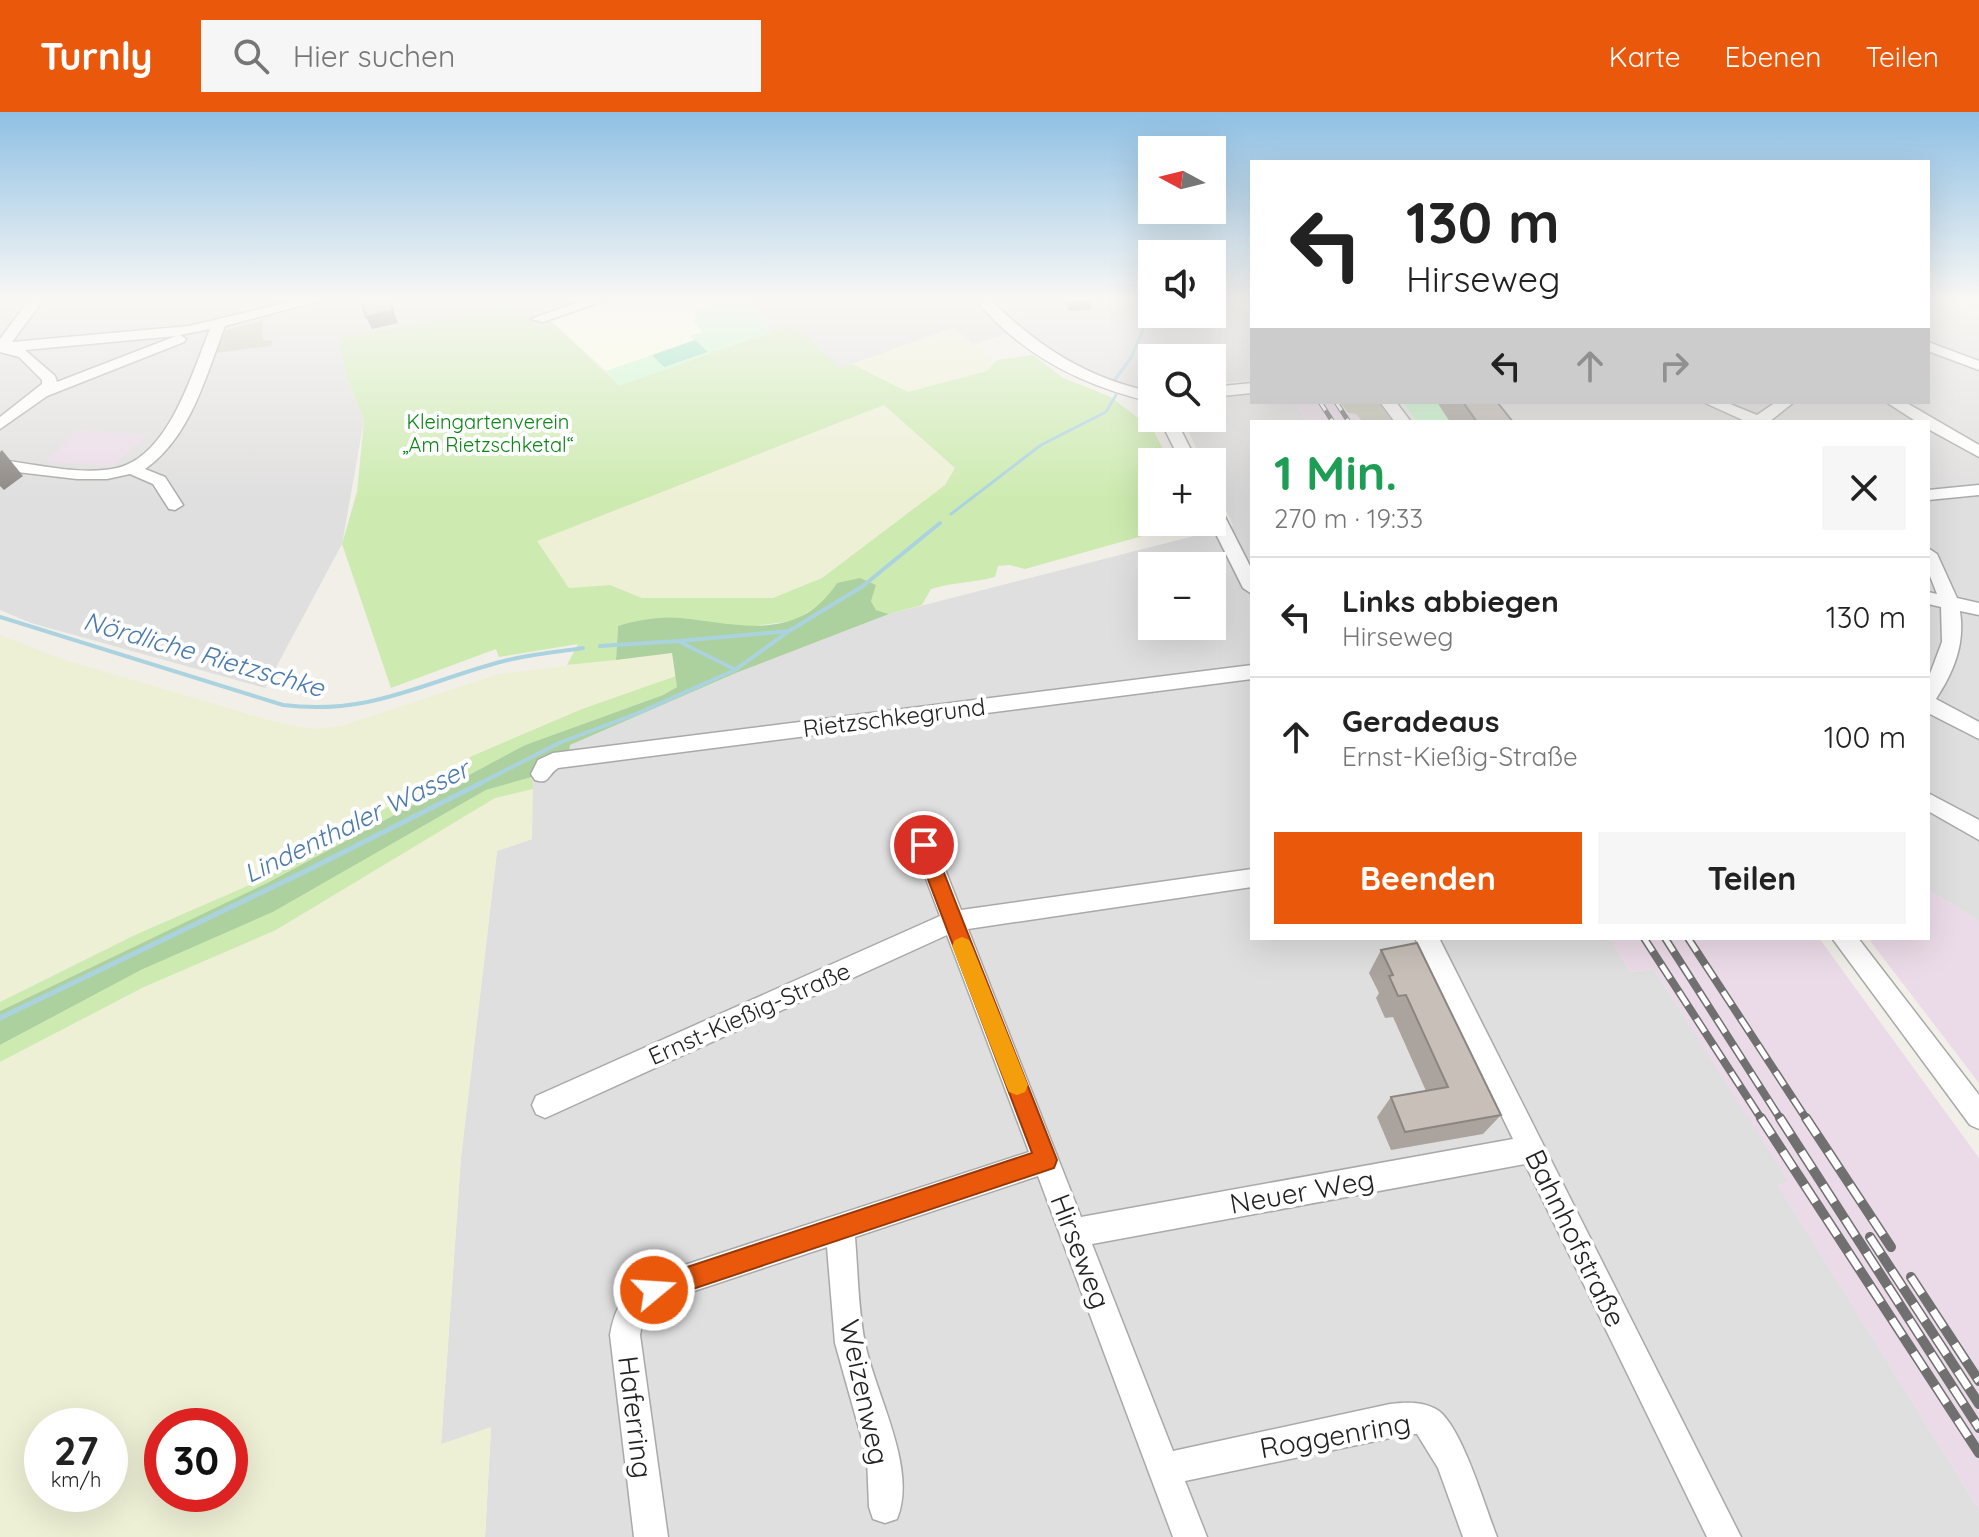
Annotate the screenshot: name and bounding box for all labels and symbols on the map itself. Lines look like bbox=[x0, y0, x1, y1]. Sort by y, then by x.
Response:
north arrow bbox=[1138, 136, 1226, 224]
park label: Kleingartenverein „Am Rietzschketal“ bbox=[402, 409, 574, 457]
water label: Nördliche Rietzschke bbox=[80, 604, 329, 705]
street label: Rietzschkegrund bbox=[801, 691, 987, 743]
water label: Lindenthaler Wasser bbox=[238, 751, 477, 890]
pin bbox=[890, 811, 958, 879]
street label: Ernst-Kießig-Straße bbox=[643, 955, 855, 1071]
street label: Bahnhofstraße bbox=[1518, 1144, 1634, 1332]
street label: Neuer Weg bbox=[1227, 1161, 1377, 1221]
street label: Hirseweg bbox=[1043, 1189, 1119, 1313]
position arrow bbox=[612, 1248, 696, 1332]
street label: Weizenweg bbox=[833, 1316, 897, 1468]
street label: Haferring bbox=[611, 1354, 661, 1480]
street label: Roggenring bbox=[1257, 1405, 1413, 1465]
speed limit sign: 30 bbox=[144, 1408, 248, 1512]

